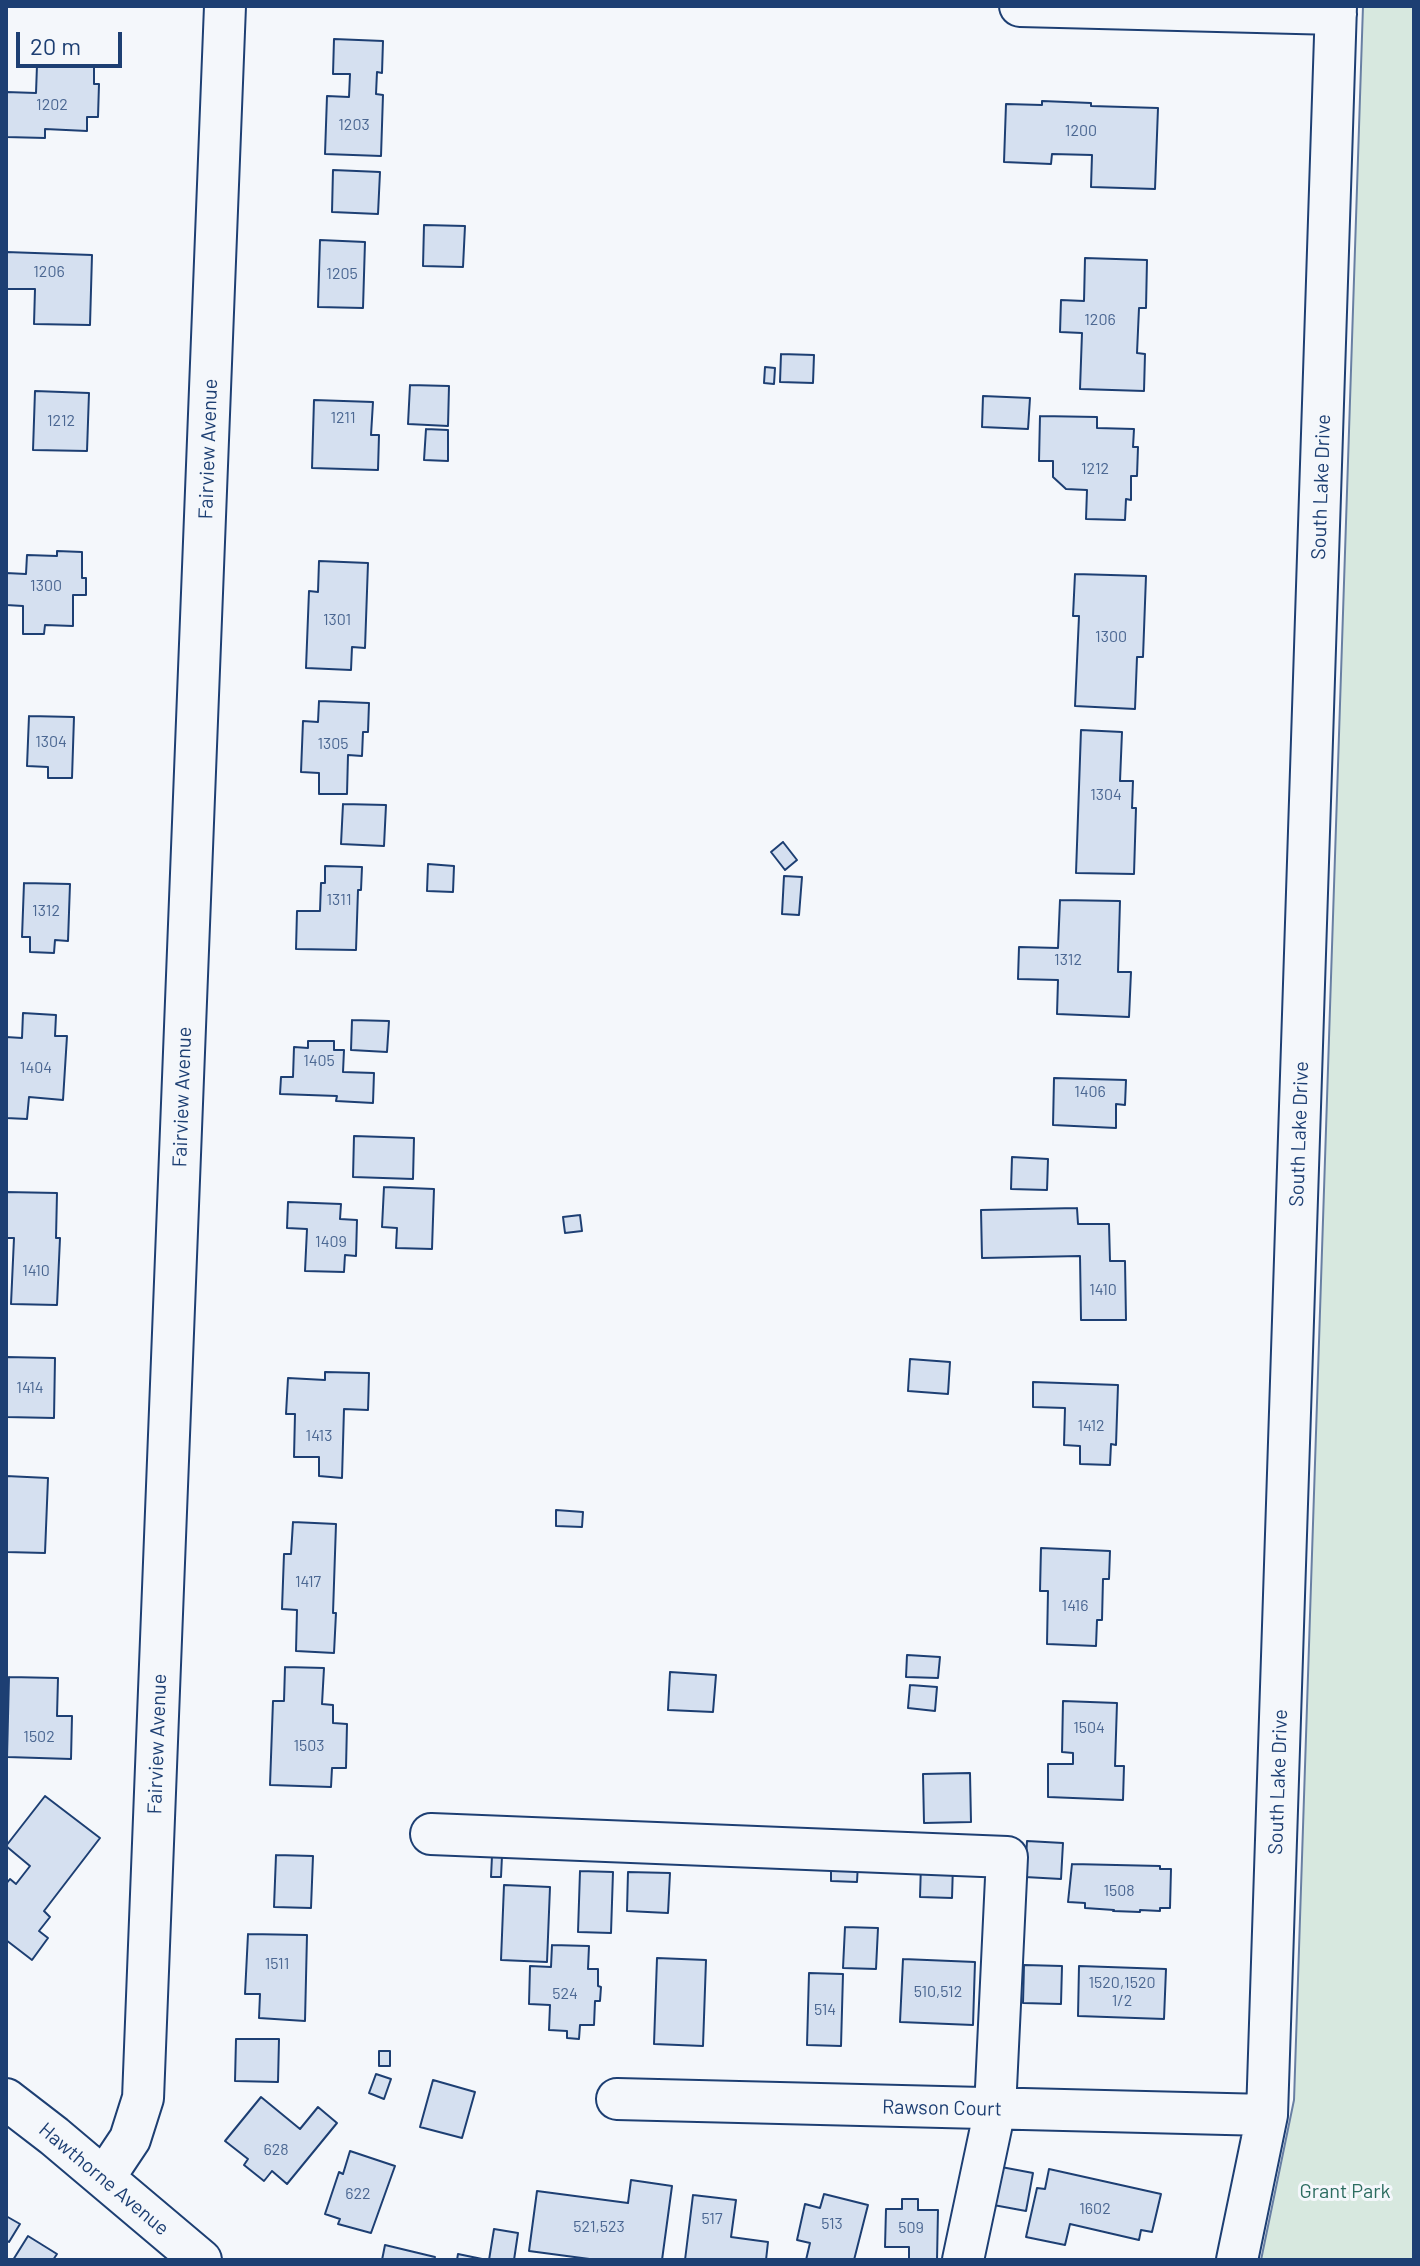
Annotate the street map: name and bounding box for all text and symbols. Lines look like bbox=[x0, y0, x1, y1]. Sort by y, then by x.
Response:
scale bar bbox=[20, 16, 126, 66]
text: 20 m bbox=[30, 31, 81, 60]
house number: 1202 bbox=[36, 95, 68, 115]
house number: 1203 bbox=[338, 115, 370, 135]
house number: 1200 bbox=[1065, 121, 1097, 141]
house number: 1206 bbox=[33, 262, 65, 282]
house number: 1205 bbox=[326, 264, 358, 284]
house number: 1206 bbox=[1084, 310, 1116, 330]
street label: Fairview Avenue bbox=[194, 378, 222, 520]
house number: 1211 bbox=[330, 408, 356, 428]
house number: 1212 bbox=[47, 411, 75, 431]
street label: South Lake Drive bbox=[1306, 414, 1336, 560]
house number: 1212 bbox=[1081, 459, 1109, 479]
house number: 1300 bbox=[30, 576, 62, 596]
house number: 1301 bbox=[323, 610, 351, 630]
house number: 1300 bbox=[1095, 627, 1127, 647]
house number: 1304 bbox=[35, 732, 67, 752]
house number: 1305 bbox=[317, 734, 349, 754]
house number: 1304 bbox=[1090, 785, 1122, 805]
house number: 1311 bbox=[327, 890, 351, 910]
house number: 1312 bbox=[32, 901, 60, 921]
house number: 1312 bbox=[1054, 950, 1082, 970]
street label: Fairview Avenue bbox=[168, 1026, 196, 1168]
house number: 1405 bbox=[303, 1051, 335, 1071]
house number: 1404 bbox=[20, 1058, 52, 1078]
street label: South Lake Drive bbox=[1284, 1061, 1314, 1207]
house number: 1406 bbox=[1074, 1082, 1106, 1102]
house number: 1409 bbox=[315, 1232, 347, 1252]
house number: 1410 bbox=[22, 1261, 50, 1281]
house number: 1410 bbox=[1089, 1280, 1117, 1300]
house number: 1414 bbox=[16, 1378, 44, 1398]
house number: 1412 bbox=[1077, 1416, 1105, 1436]
house number: 1413 bbox=[306, 1426, 332, 1446]
house number: 1417 bbox=[295, 1572, 321, 1592]
house number: 1416 bbox=[1062, 1596, 1088, 1616]
street label: Fairview Avenue bbox=[143, 1673, 171, 1815]
street label: South Lake Drive bbox=[1263, 1709, 1293, 1855]
house number: 1504 bbox=[1073, 1718, 1105, 1738]
house number: 1502 bbox=[23, 1727, 55, 1747]
house number: 1503 bbox=[293, 1736, 325, 1756]
house number: 1508 bbox=[1103, 1881, 1135, 1901]
house number: 1511 bbox=[265, 1954, 289, 1974]
house number: 1520,1520 1/2 bbox=[1088, 1973, 1156, 2011]
house number: 510,512 bbox=[914, 1982, 962, 2002]
house number: 524 bbox=[552, 1984, 578, 2004]
house number: 514 bbox=[814, 2000, 836, 2020]
street label: Rawson Court bbox=[882, 2095, 1002, 2121]
street label: Hawthorne Avenue bbox=[34, 2118, 174, 2240]
house number: 628 bbox=[263, 2140, 289, 2160]
park label: Grant Park bbox=[1299, 2179, 1391, 2203]
house number: 622 bbox=[345, 2184, 371, 2204]
house number: 1602 bbox=[1079, 2199, 1111, 2219]
house number: 517 bbox=[702, 2209, 722, 2229]
house number: 513 bbox=[821, 2214, 843, 2234]
house number: 521,523 bbox=[573, 2217, 625, 2237]
house number: 509 bbox=[898, 2218, 924, 2238]

